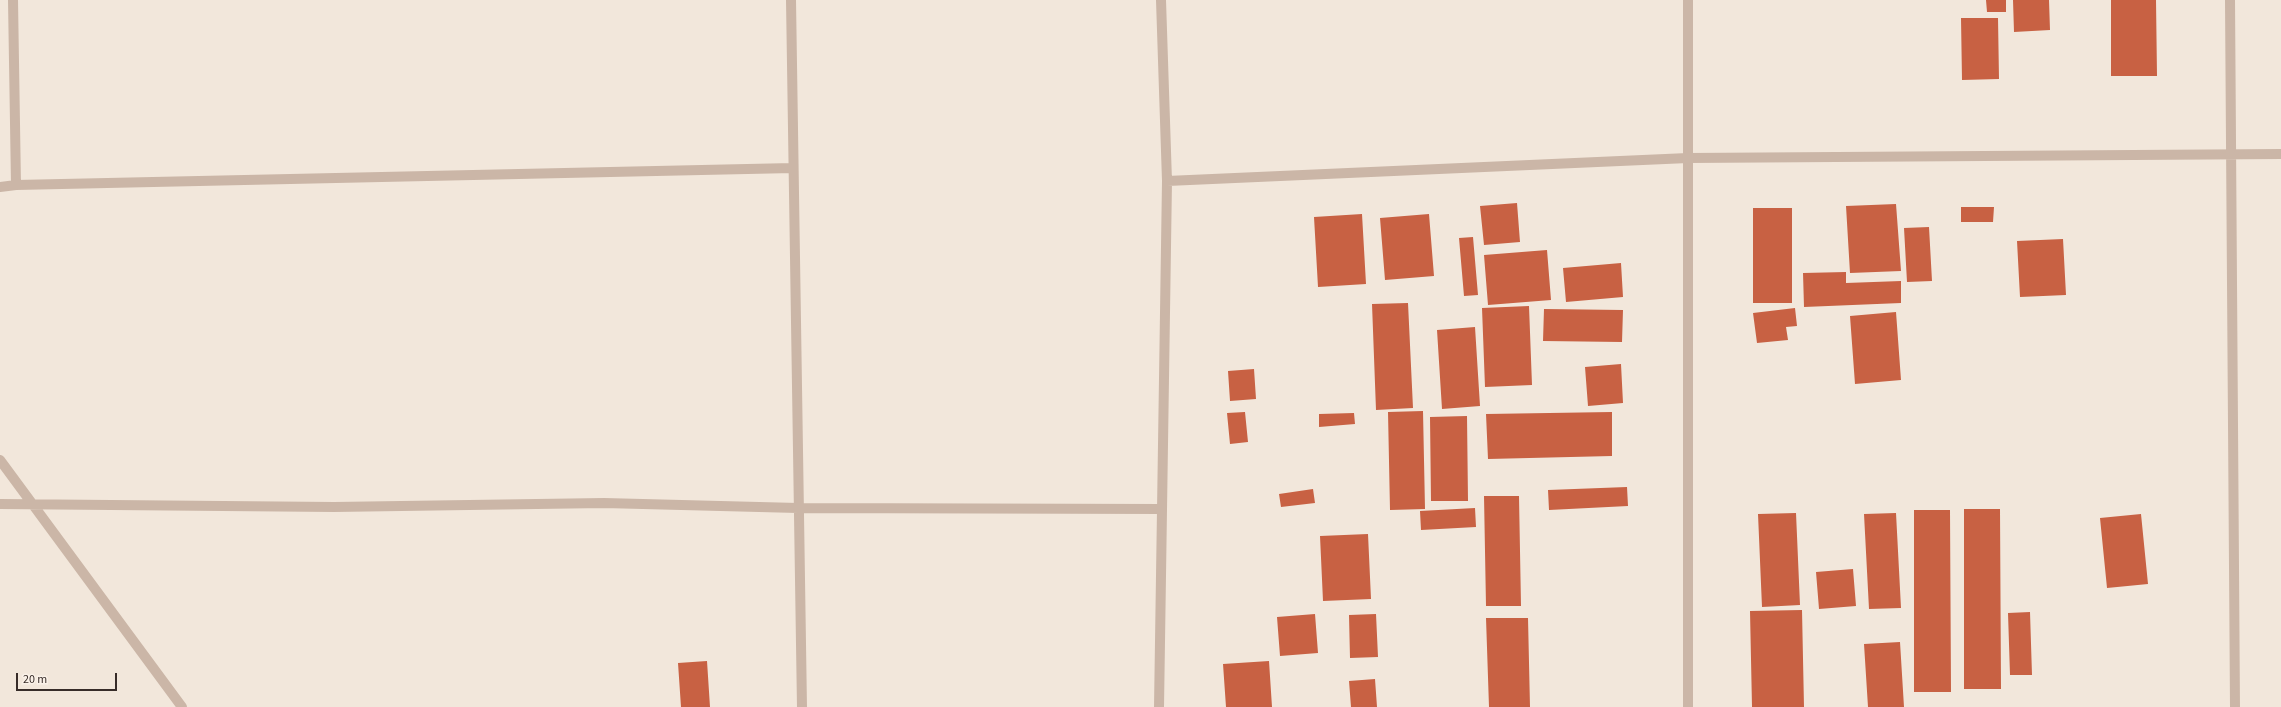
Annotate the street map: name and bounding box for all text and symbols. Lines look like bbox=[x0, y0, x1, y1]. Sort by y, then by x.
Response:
scale bar bbox=[18, 665, 119, 691]
text: 20 m bbox=[23, 671, 47, 688]

